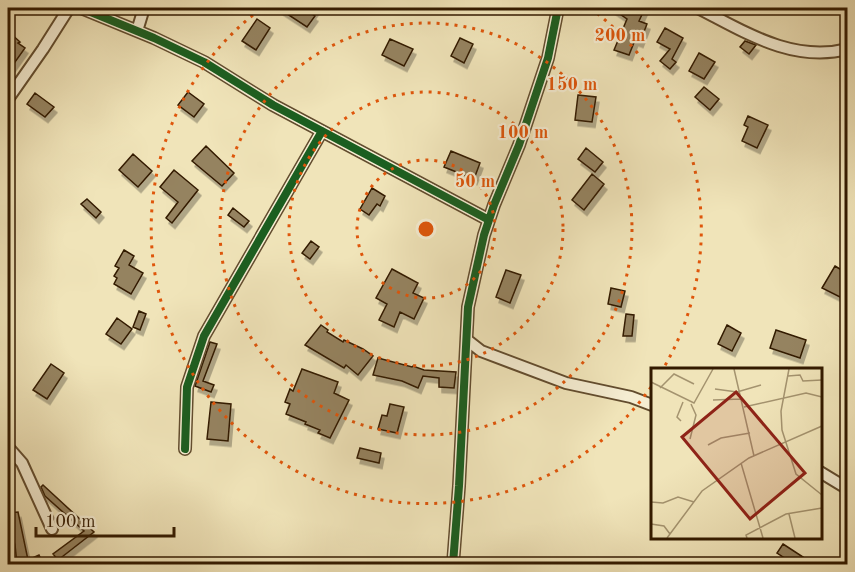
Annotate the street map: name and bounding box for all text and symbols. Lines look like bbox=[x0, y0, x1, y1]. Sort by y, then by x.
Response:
text: 200 m bbox=[595, 27, 645, 45]
text: 150 m bbox=[547, 76, 597, 94]
text: 100 m bbox=[498, 124, 548, 142]
text: 50 m bbox=[455, 173, 495, 191]
centre of rings bbox=[416, 219, 436, 239]
inset map bbox=[651, 368, 822, 539]
scale bar bbox=[36, 500, 174, 538]
text: 100 m bbox=[45, 513, 96, 531]

